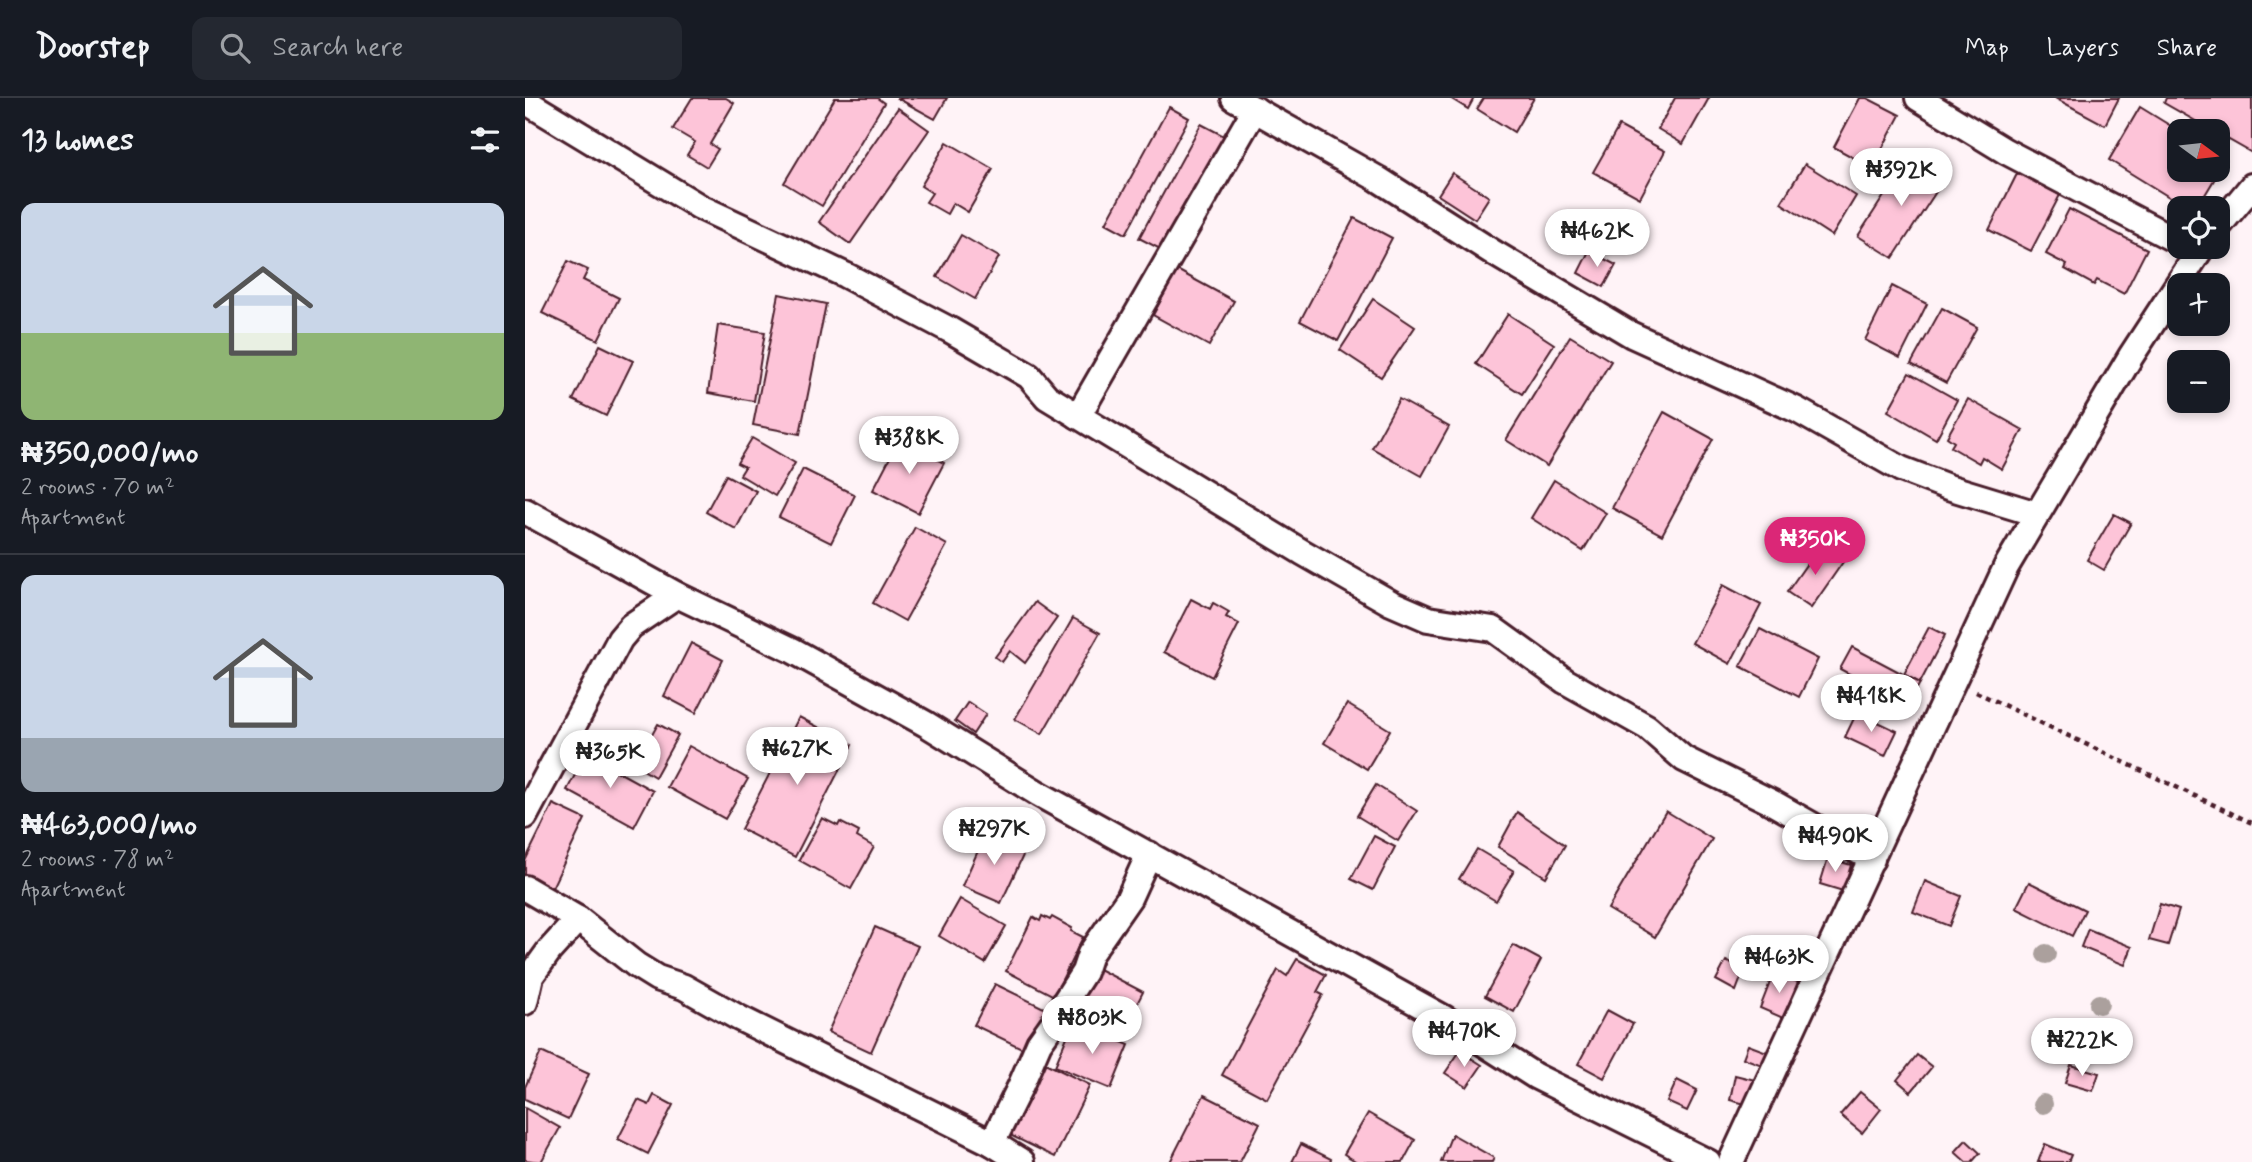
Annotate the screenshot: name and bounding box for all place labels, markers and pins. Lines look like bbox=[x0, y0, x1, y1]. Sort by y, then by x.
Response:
pin: ₦392K bbox=[1852, 148, 1950, 208]
pin: ₦462K bbox=[1548, 209, 1646, 269]
pin: ₦388K bbox=[860, 416, 958, 476]
pin: ₦350K bbox=[1766, 518, 1864, 577]
pin: ₦418K bbox=[1822, 674, 1920, 734]
pin: ₦627K bbox=[748, 728, 846, 787]
pin: ₦365K bbox=[561, 730, 659, 790]
pin: ₦297K bbox=[945, 808, 1043, 867]
pin: ₦490K bbox=[1786, 814, 1884, 874]
pin: ₦463K bbox=[1730, 936, 1828, 995]
pin: ₦803K bbox=[1043, 996, 1141, 1056]
pin: ₦470K bbox=[1415, 1010, 1513, 1069]
pin: ₦222K bbox=[2033, 1018, 2131, 1078]

